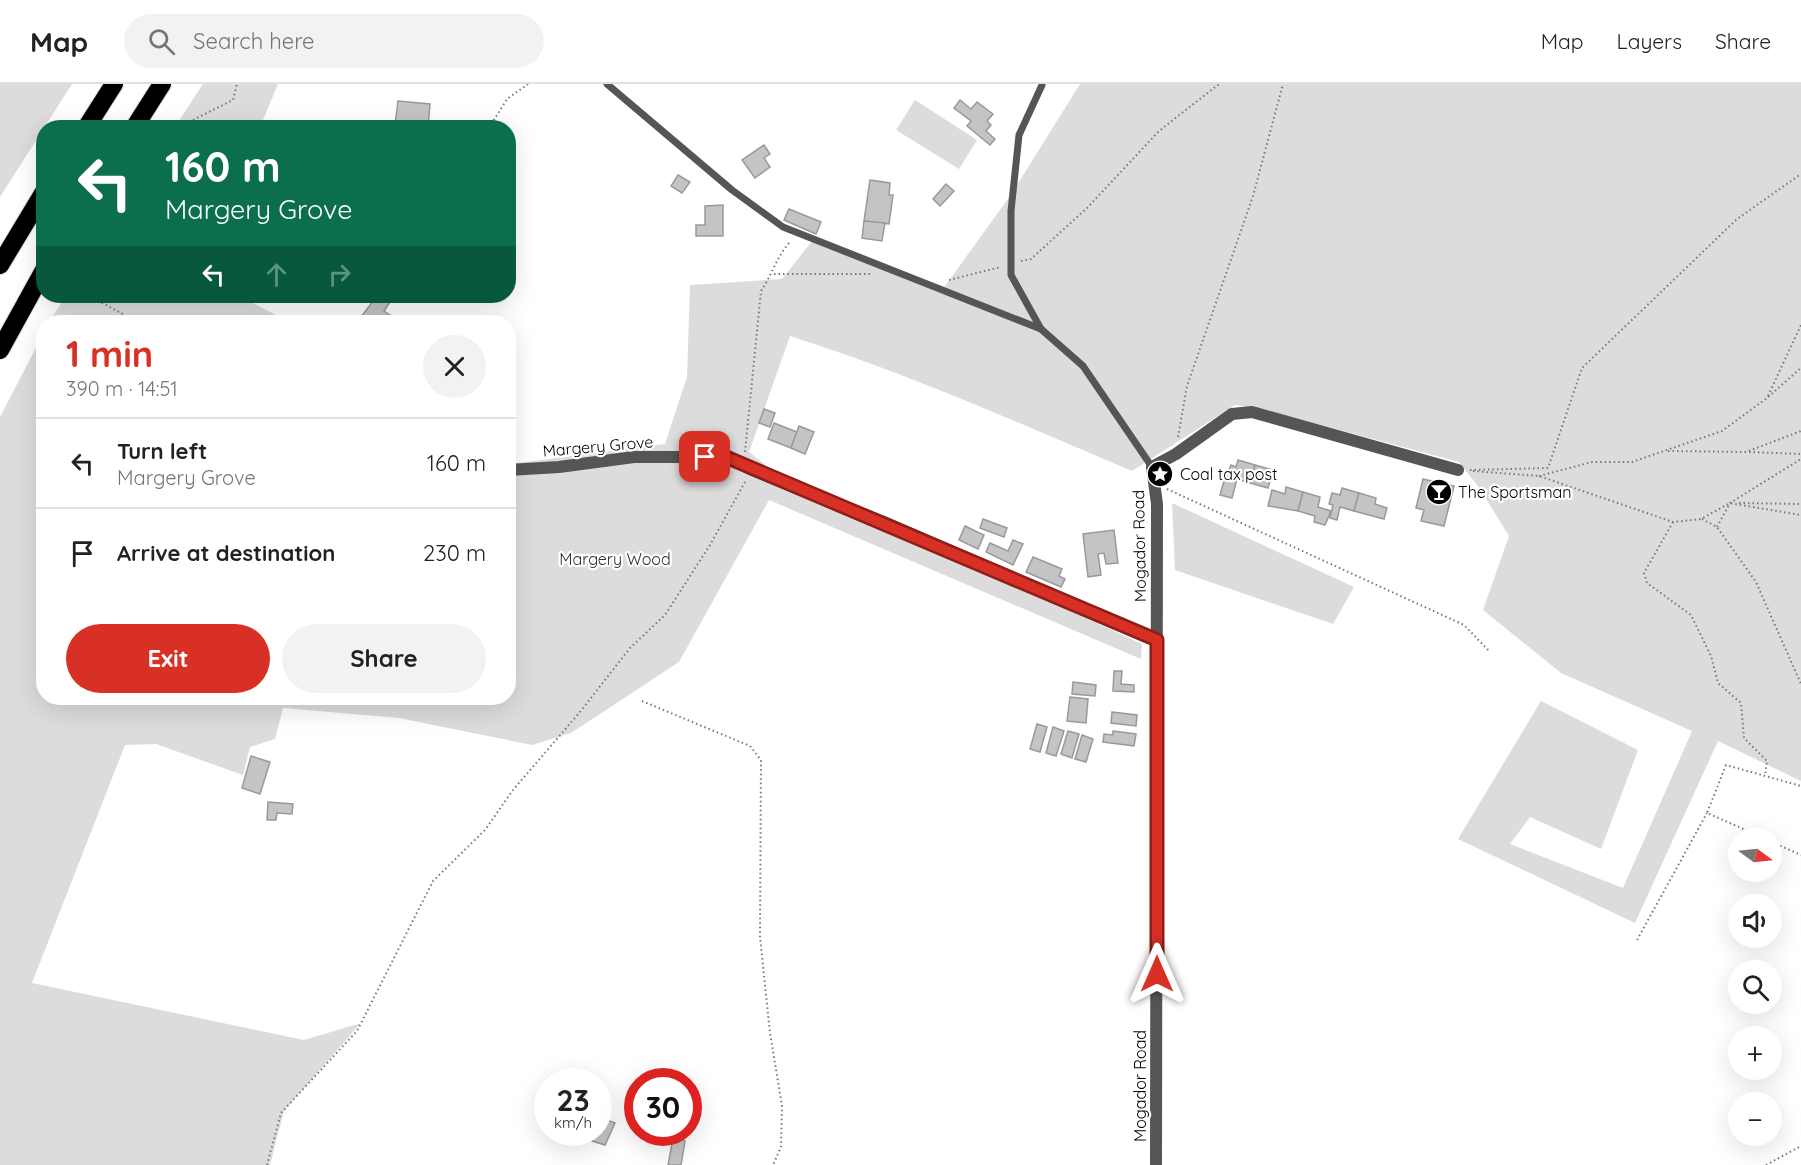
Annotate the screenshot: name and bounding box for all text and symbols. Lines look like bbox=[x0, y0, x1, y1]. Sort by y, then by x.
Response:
search box bbox=[124, 14, 544, 68]
text: Map bbox=[30, 24, 88, 59]
icon: search bbox=[145, 25, 178, 58]
text: Search here bbox=[193, 27, 315, 55]
text: Map bbox=[1541, 28, 1584, 54]
text: Layers bbox=[1617, 28, 1682, 54]
text: Share bbox=[1715, 28, 1771, 54]
text: 160 m bbox=[165, 140, 281, 193]
icon: left bbox=[66, 144, 144, 222]
text: Margery Grove bbox=[165, 192, 353, 226]
icon: left bbox=[197, 258, 230, 291]
icon: ahead bbox=[260, 258, 293, 291]
icon: right bbox=[323, 258, 356, 291]
text: 1 min bbox=[66, 331, 153, 376]
button: close bbox=[423, 335, 486, 398]
text: 390 m · 14:51 bbox=[66, 376, 178, 401]
street label: Margery Grove bbox=[542, 431, 654, 461]
pin bbox=[679, 431, 730, 482]
text: Turn left bbox=[117, 437, 207, 465]
icon: arrive bbox=[688, 440, 721, 473]
icon: left bbox=[66, 447, 99, 480]
text: 160 m bbox=[427, 449, 486, 477]
place icon: Coal tax post bbox=[1145, 459, 1175, 489]
place label: Coal tax post bbox=[1180, 464, 1277, 484]
text: Margery Grove bbox=[117, 465, 256, 490]
bar icon: The Sportsman bbox=[1424, 477, 1454, 507]
place label: The Sportsman bbox=[1458, 482, 1571, 502]
street label: Mogador Road bbox=[1128, 490, 1150, 602]
icon: arrive bbox=[66, 537, 99, 570]
text: Arrive at destination bbox=[117, 539, 335, 567]
text: 230 m bbox=[423, 539, 486, 567]
park label: Margery Wood bbox=[559, 549, 671, 569]
button: Exit bbox=[66, 624, 270, 693]
button: Share bbox=[282, 624, 486, 693]
north arrow bbox=[1728, 828, 1782, 882]
map controls bbox=[1728, 828, 1782, 1146]
button: sound bbox=[1728, 894, 1782, 948]
position arrow bbox=[1125, 942, 1189, 1006]
button: search bbox=[1728, 960, 1782, 1014]
button: + bbox=[1728, 1026, 1782, 1080]
street label: Mogador Road bbox=[1130, 1030, 1150, 1142]
speed limit sign: 30 bbox=[624, 1068, 702, 1146]
text: 23 bbox=[556, 1081, 590, 1119]
button: − bbox=[1728, 1092, 1782, 1146]
text: km/h bbox=[554, 1113, 592, 1132]

